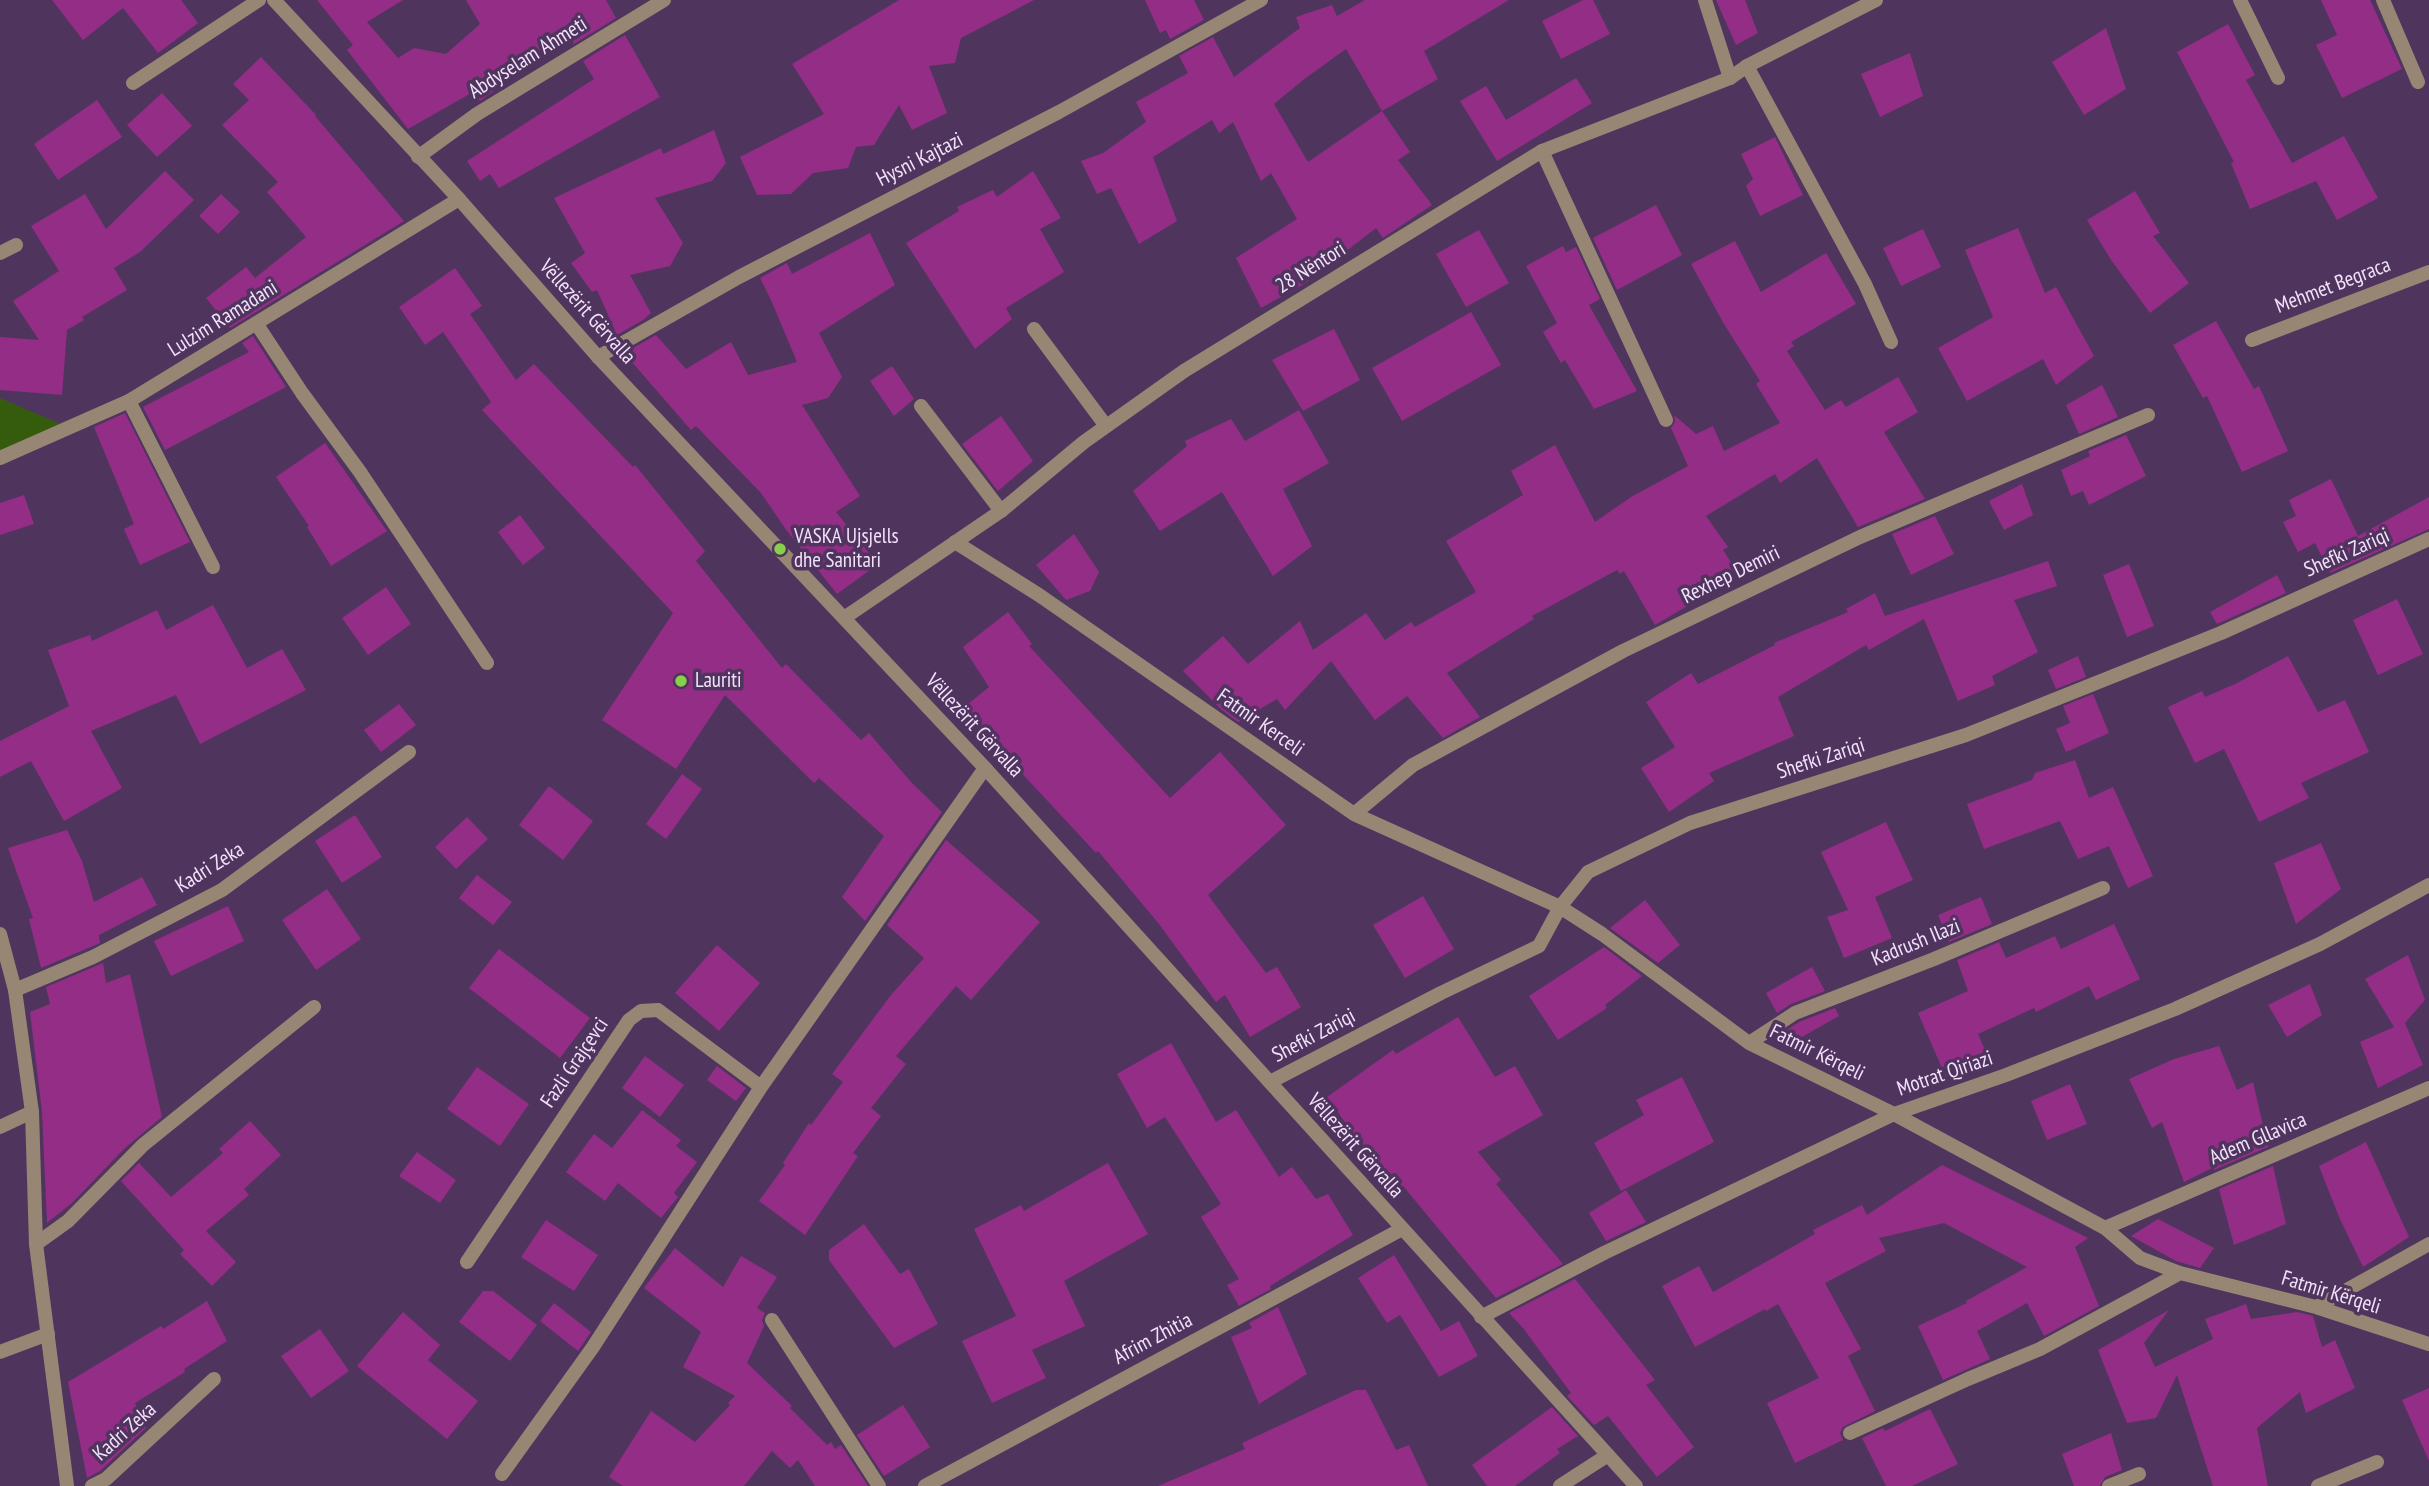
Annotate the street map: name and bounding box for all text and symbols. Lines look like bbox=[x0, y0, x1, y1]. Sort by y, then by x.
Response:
street label: Abdyselam Ahmeti bbox=[464, 12, 592, 104]
street label: Hysni Kajtazi bbox=[873, 128, 967, 192]
street label: 28 Nëntori bbox=[1271, 237, 1351, 299]
street label: Mehmet Begraca bbox=[2272, 252, 2394, 320]
street label: Vëllezërit Gërvalla bbox=[534, 255, 640, 369]
street label: Lulzim Ramadani bbox=[164, 275, 282, 363]
street label: Shefki Zariqi bbox=[2300, 523, 2394, 583]
place label: VASKA Ujsjells dhe Sanitari bbox=[794, 524, 899, 574]
street label: Rexhep Demiri bbox=[1678, 540, 1784, 610]
marker: VASKA Ujsjells dhe Sanitari bbox=[772, 541, 788, 557]
place label: Lauriti bbox=[695, 668, 742, 694]
street label: Vëllezërit Gërvalla bbox=[920, 669, 1028, 783]
marker: Lauriti bbox=[673, 673, 689, 689]
street label: Fatmir Kerceli bbox=[1212, 684, 1308, 762]
street label: Shefki Zariqi bbox=[1774, 733, 1868, 785]
street label: Kadri Zeka bbox=[171, 837, 249, 899]
street label: Kadrush Ilazi bbox=[1868, 914, 1964, 972]
street label: Shefki Zariqi bbox=[1268, 1004, 1360, 1068]
street label: Fazli Grajçevci bbox=[536, 1013, 614, 1113]
street label: Fatmir Kërqeli bbox=[1765, 1019, 1869, 1087]
street label: Motrat Qiriazi bbox=[1894, 1046, 1996, 1102]
street label: Vëllezërit Gërvalla bbox=[1302, 1089, 1408, 1203]
street label: Adem Gllavica bbox=[2206, 1107, 2310, 1171]
street label: Fatmir Kërqeli bbox=[2278, 1266, 2384, 1320]
street label: Afrim Zhitia bbox=[1109, 1308, 1197, 1370]
street label: Kadri Zeka bbox=[88, 1397, 162, 1467]

